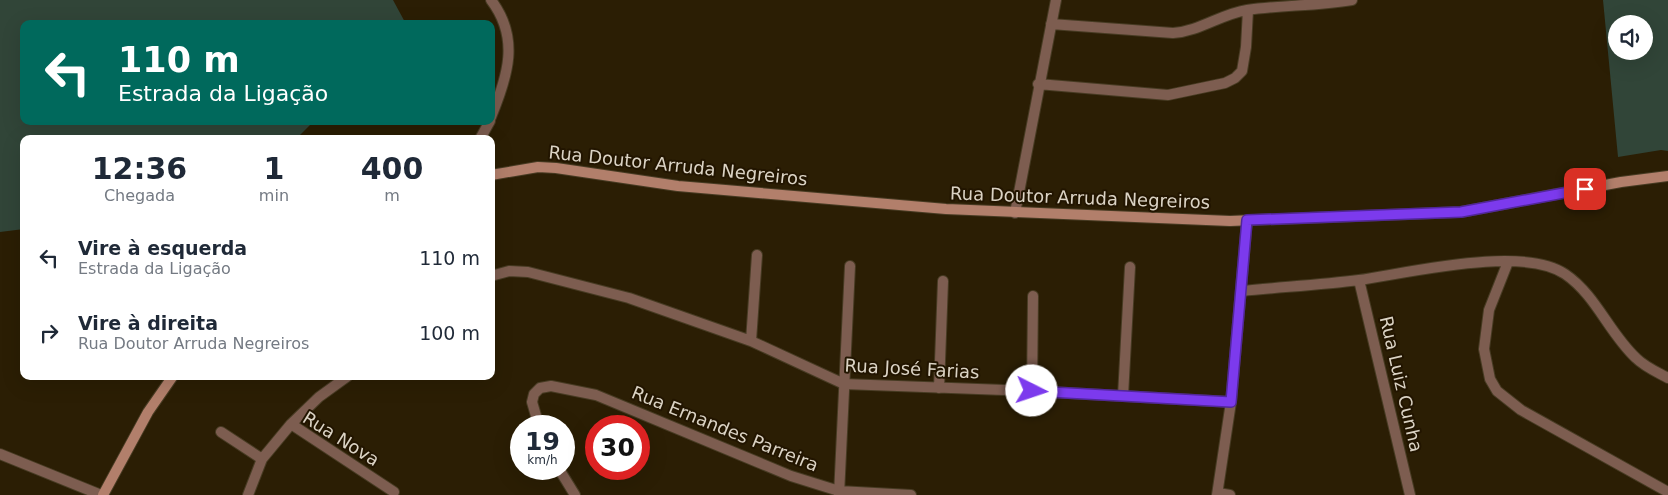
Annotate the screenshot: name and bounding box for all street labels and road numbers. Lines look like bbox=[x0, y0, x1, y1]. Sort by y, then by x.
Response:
street label: Rua Doutor Arruda Negreiros bbox=[548, 141, 809, 190]
street label: Rua Doutor Arruda Negreiros bbox=[950, 182, 1210, 213]
street label: Rua Luiz Cunha bbox=[1376, 314, 1427, 454]
street label: Rua José Farias bbox=[844, 354, 980, 383]
street label: Rua Ernandes Parreira bbox=[629, 381, 822, 476]
street label: Rua Nova bbox=[299, 407, 383, 470]

